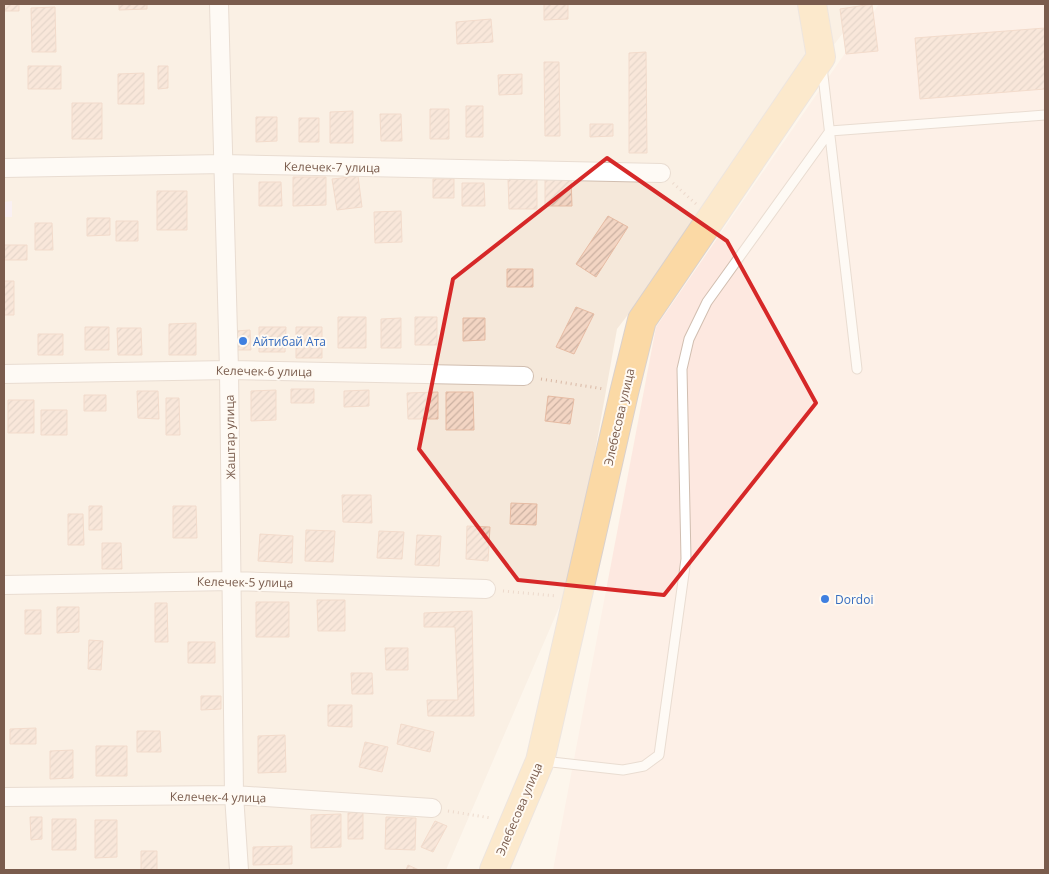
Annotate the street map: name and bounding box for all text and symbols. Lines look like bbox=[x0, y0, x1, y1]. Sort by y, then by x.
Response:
street label: Келечек-7 улица bbox=[284, 158, 380, 176]
place label: Айтибай Ата bbox=[253, 333, 326, 350]
marker: Айтибай Ата bbox=[237, 335, 249, 347]
street label: Келечек-6 улица bbox=[216, 362, 312, 380]
street label: Элебесова улица bbox=[600, 367, 638, 467]
street label: Жаштар улица bbox=[221, 394, 239, 480]
street label: Келечек-5 улица bbox=[197, 573, 293, 591]
place label: Dordoi bbox=[835, 591, 873, 608]
marker: Dordoi bbox=[819, 593, 831, 605]
street label: Элебесова улица bbox=[492, 760, 546, 858]
street label: Келечек-4 улица bbox=[170, 788, 266, 806]

